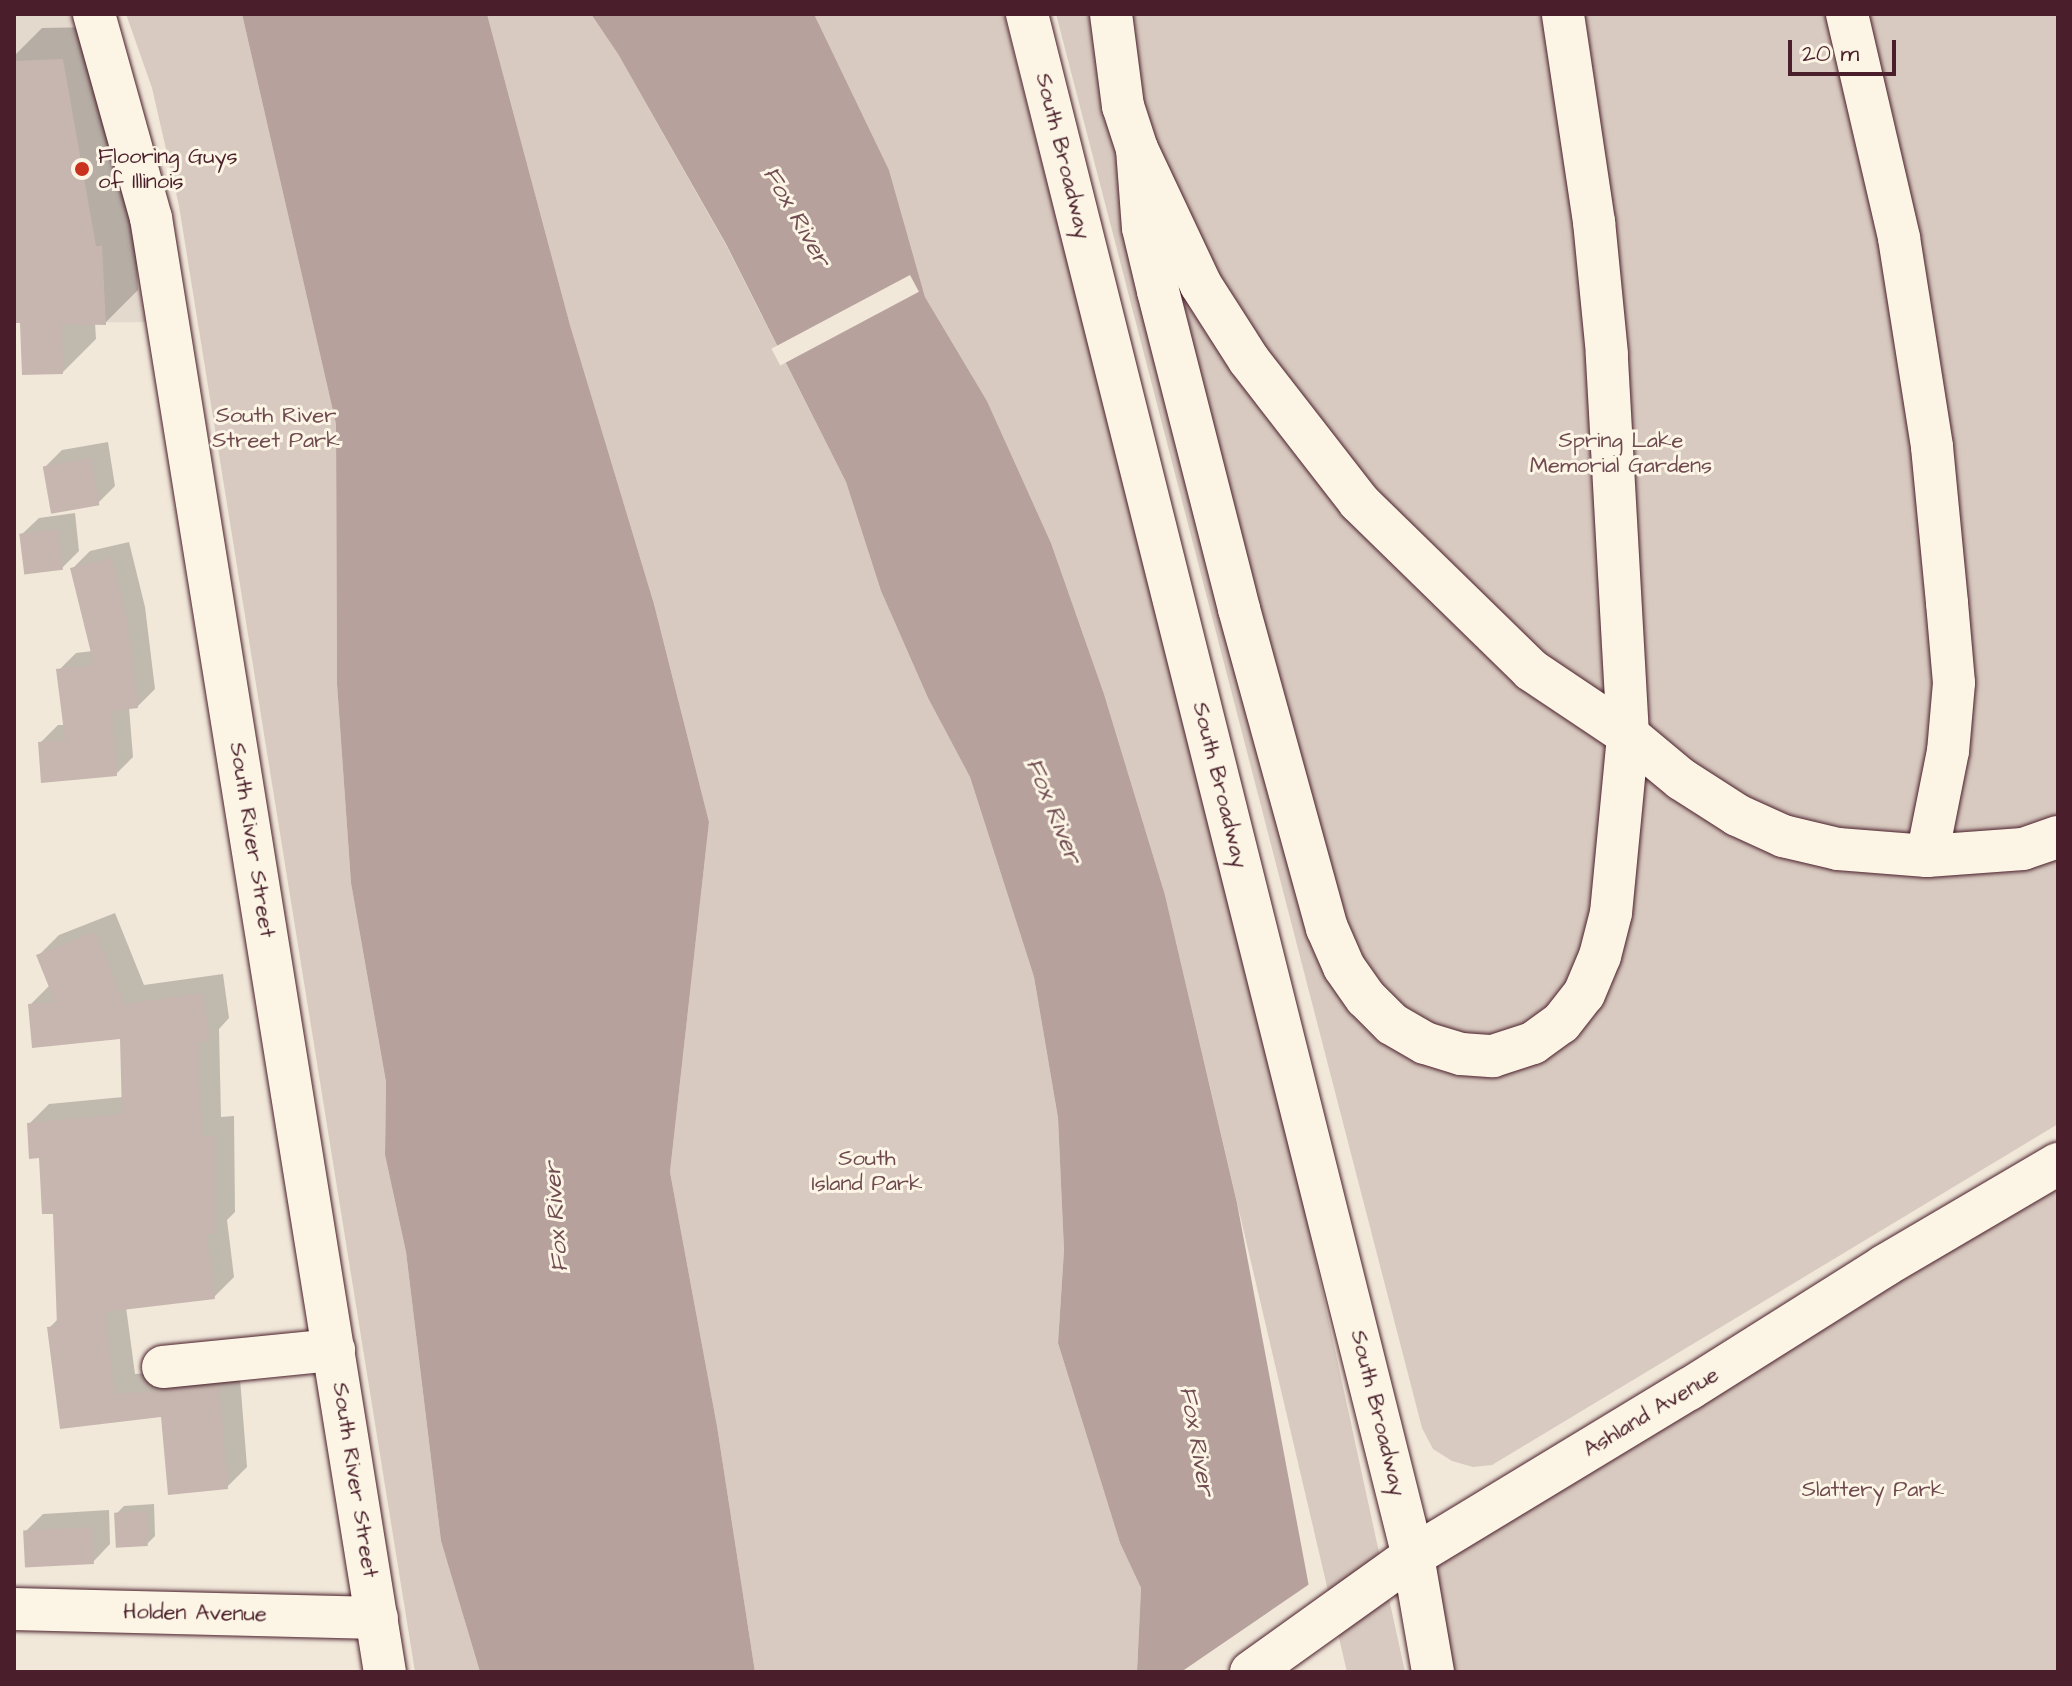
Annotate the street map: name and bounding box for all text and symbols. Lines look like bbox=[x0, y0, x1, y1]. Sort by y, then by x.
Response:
scale bar bbox=[1792, 24, 1900, 74]
text: 20 m bbox=[1802, 37, 1859, 71]
street label: South Broadway bbox=[1030, 70, 1096, 242]
place label: Flooring Guys of Illinois bbox=[98, 143, 238, 194]
marker: Flooring Guys of Illinois bbox=[73, 160, 91, 178]
water label: Fox River bbox=[756, 162, 836, 272]
park label: South River Street Park bbox=[212, 402, 340, 454]
park label: Spring Lake Memorial Gardens bbox=[1530, 427, 1712, 478]
street label: South Broadway bbox=[1187, 699, 1253, 871]
street label: South River Street bbox=[224, 740, 280, 940]
water label: Fox River bbox=[1019, 754, 1087, 868]
park label: South Island Park bbox=[812, 1145, 922, 1196]
water label: Fox River bbox=[539, 1161, 575, 1273]
street label: South Broadway bbox=[1345, 1327, 1411, 1499]
street label: Ashland Avenue bbox=[1579, 1361, 1723, 1463]
street label: South River Street bbox=[327, 1380, 383, 1580]
water label: Fox River bbox=[1172, 1384, 1220, 1498]
park label: Slattery Park bbox=[1802, 1477, 1944, 1503]
street label: Holden Avenue bbox=[123, 1599, 267, 1627]

